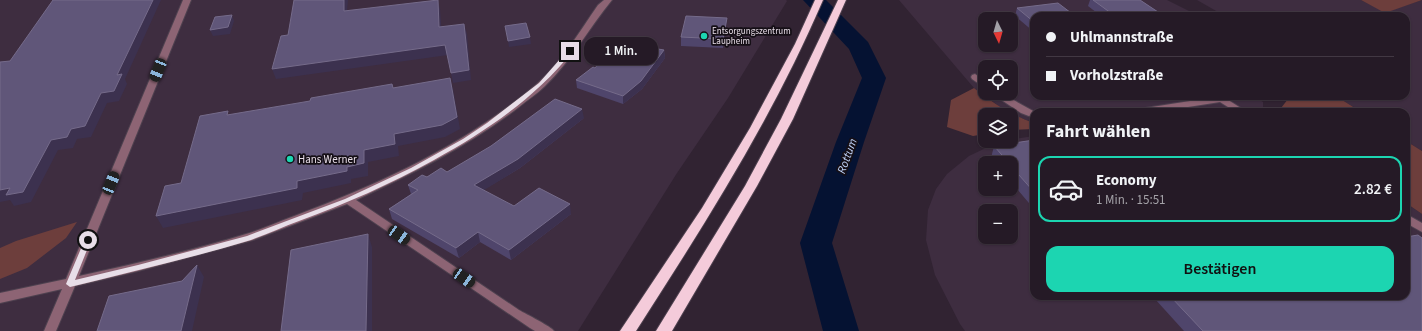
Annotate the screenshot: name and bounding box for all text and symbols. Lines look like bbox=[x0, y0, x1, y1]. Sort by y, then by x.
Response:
north arrow bbox=[978, 12, 1018, 52]
map controls bbox=[978, 12, 1018, 244]
place label: Entsorgungszentrum Laupheim bbox=[712, 25, 791, 48]
text: Uhlmannstraße bbox=[1070, 27, 1174, 48]
marker: Entsorgungszentrum Laupheim bbox=[699, 31, 709, 41]
callout: 1 Min. bbox=[584, 37, 658, 65]
route end bbox=[561, 42, 579, 60]
text: 1 Min. bbox=[604, 42, 638, 60]
car bbox=[148, 57, 168, 83]
button: locate bbox=[978, 60, 1018, 100]
text: Vorholzstraße bbox=[1070, 65, 1163, 86]
button: layers bbox=[978, 108, 1018, 148]
text: Fahrt wählen bbox=[1046, 119, 1151, 144]
water label: Rottum bbox=[833, 136, 862, 176]
place label: Hans Werner bbox=[298, 152, 357, 167]
marker: Hans Werner bbox=[285, 154, 295, 164]
button: + bbox=[978, 156, 1018, 196]
car bbox=[101, 170, 121, 196]
text: Economy bbox=[1096, 170, 1157, 191]
icon: car bbox=[1048, 171, 1084, 207]
text: 2.82 € bbox=[1354, 179, 1392, 200]
text: 1 Min. · 15:51 bbox=[1096, 191, 1166, 209]
button: − bbox=[978, 204, 1018, 244]
car bbox=[386, 223, 412, 247]
route start bbox=[79, 231, 97, 249]
button: Bestätigen bbox=[1046, 246, 1394, 292]
car bbox=[451, 266, 477, 290]

